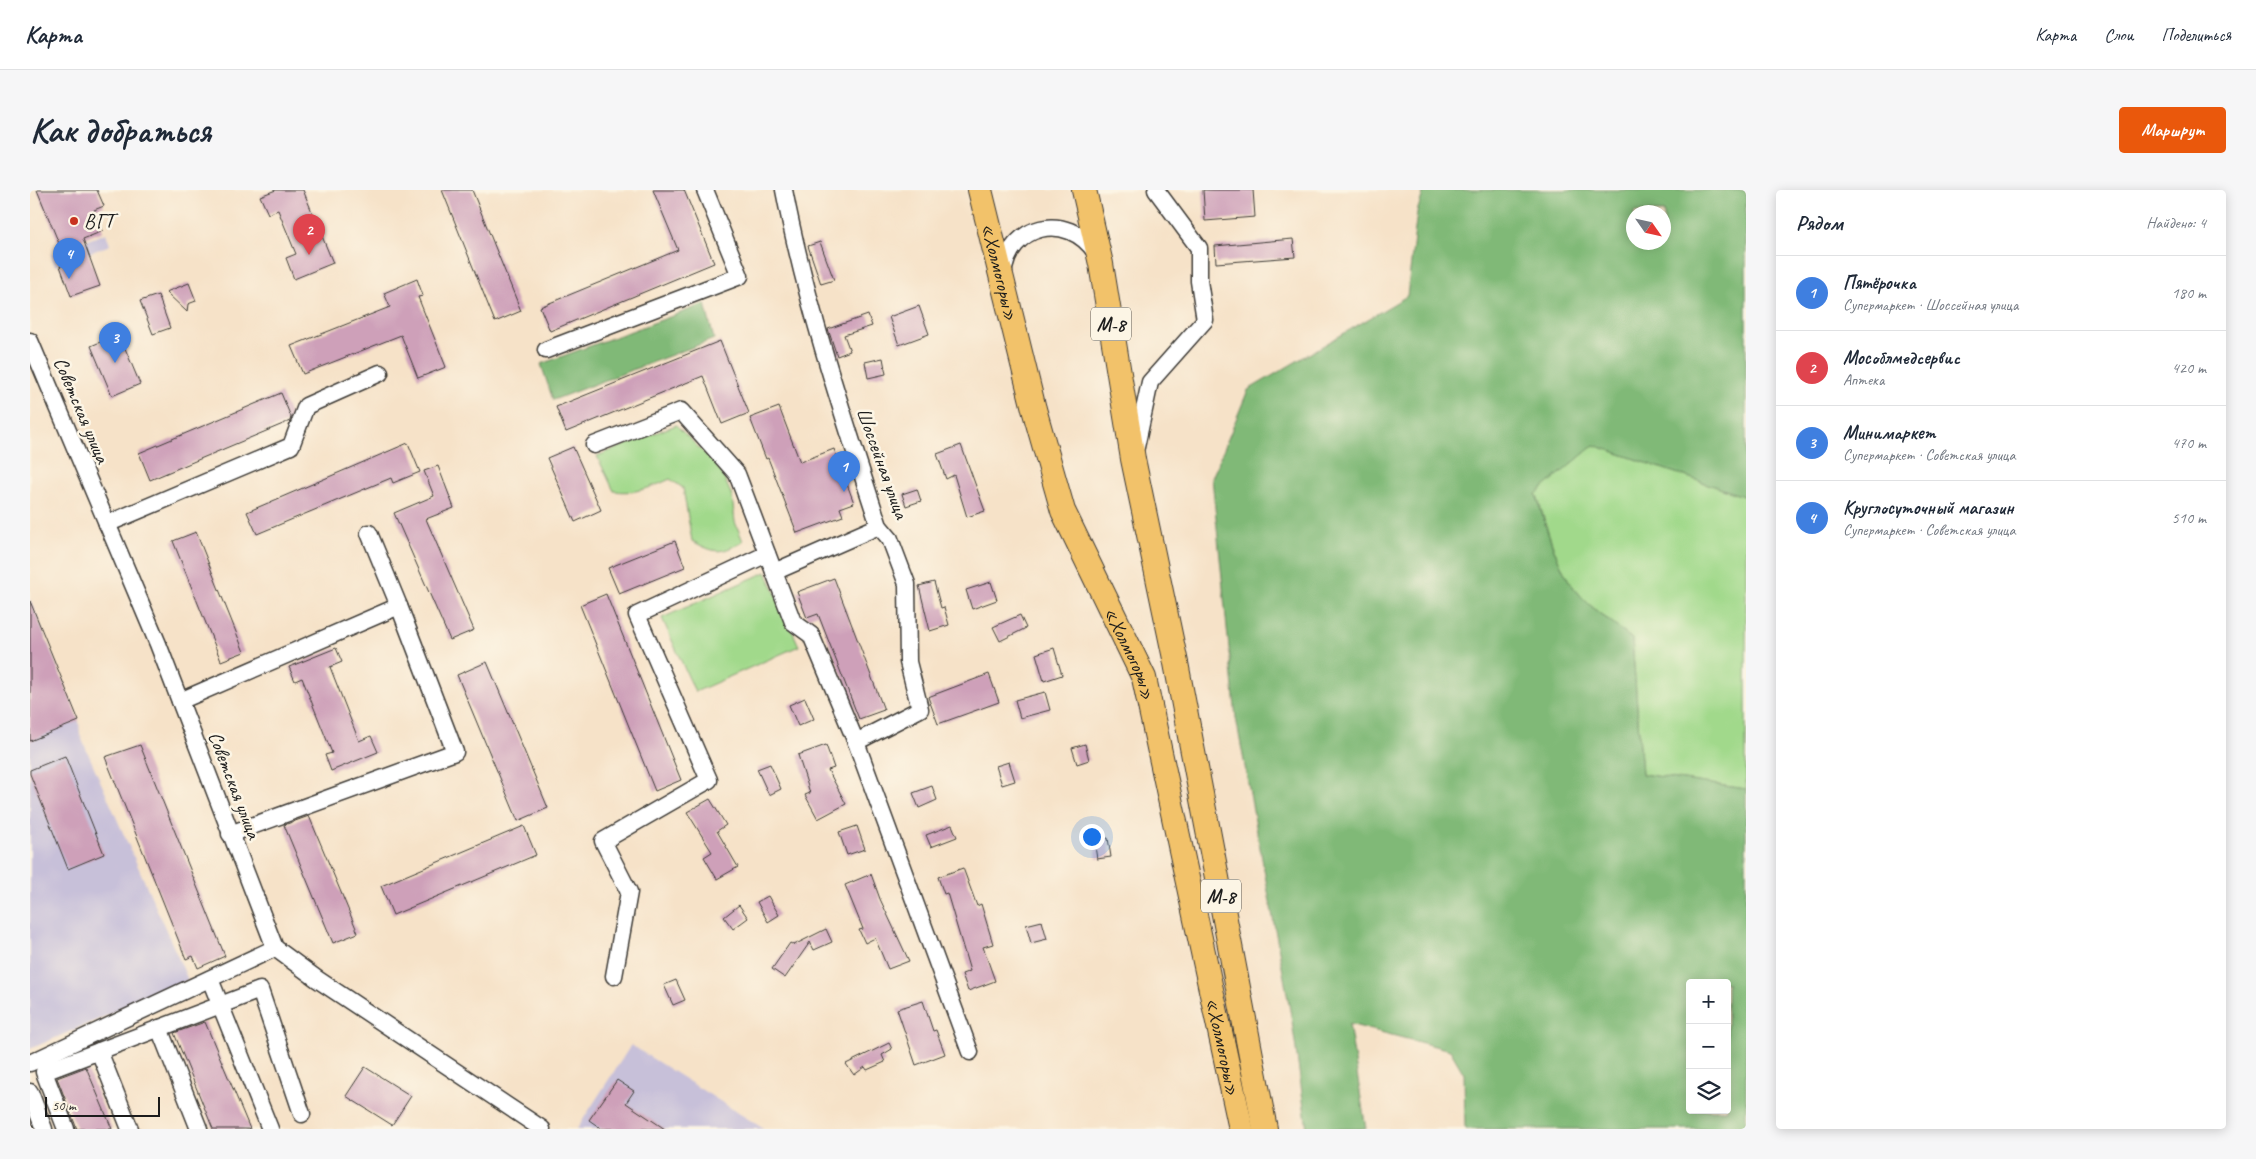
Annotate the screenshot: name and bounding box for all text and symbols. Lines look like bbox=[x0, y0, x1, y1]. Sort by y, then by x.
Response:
text: Карта bbox=[25, 20, 82, 50]
text: Карта bbox=[2035, 24, 2076, 46]
text: Слои bbox=[2104, 24, 2133, 46]
text: Поделиться bbox=[2161, 24, 2231, 46]
button: Маршрут bbox=[2119, 107, 2226, 153]
text: Как добраться bbox=[30, 108, 211, 153]
north arrow bbox=[1626, 205, 1671, 250]
place label: ВГТ bbox=[84, 209, 119, 234]
text: Рядом bbox=[1796, 210, 1843, 236]
text: Найдено: 4 bbox=[2146, 213, 2206, 233]
pin: 2 bbox=[293, 214, 325, 255]
marker: ВГТ bbox=[68, 215, 80, 227]
street label: «Холмогоры» bbox=[976, 220, 1024, 323]
pin: 4 bbox=[53, 238, 85, 279]
text: Пятёрочка bbox=[1843, 271, 1916, 295]
text: 1 bbox=[1808, 283, 1816, 303]
text: 180 m bbox=[2172, 283, 2206, 303]
text: Супермаркет · Шоссейная улица bbox=[1843, 295, 2018, 315]
road number: М-8 bbox=[1091, 308, 1131, 340]
pin: 3 bbox=[99, 322, 131, 363]
text: Мособлмедсервис bbox=[1843, 346, 1960, 370]
street label: Советская улица bbox=[48, 353, 116, 468]
text: 2 bbox=[1808, 358, 1816, 378]
text: 420 m bbox=[2172, 358, 2206, 378]
text: Аптека bbox=[1843, 370, 1884, 390]
street label: Шоссейная улица bbox=[851, 404, 915, 524]
text: Минимаркет bbox=[1843, 421, 1936, 445]
text: 3 bbox=[1808, 433, 1816, 453]
text: 470 m bbox=[2172, 433, 2206, 453]
text: Супермаркет · Советская улица bbox=[1843, 445, 2015, 465]
pin: 1 bbox=[828, 451, 860, 492]
text: Круглосуточный магазин bbox=[1843, 496, 2014, 520]
text: 4 bbox=[1808, 508, 1816, 528]
text: 510 m bbox=[2172, 508, 2206, 528]
text: Супермаркет · Советская улица bbox=[1843, 520, 2015, 540]
street label: «Холмогоры» bbox=[1098, 603, 1160, 702]
street label: Советская улица bbox=[203, 728, 267, 844]
your location bbox=[1079, 824, 1105, 850]
road number: М-8 bbox=[1201, 879, 1241, 912]
map controls bbox=[1686, 979, 1731, 1114]
button: + bbox=[1686, 979, 1731, 1024]
street label: «Холмогоры» bbox=[1200, 995, 1245, 1098]
button: − bbox=[1686, 1024, 1731, 1069]
button: layers bbox=[1686, 1069, 1731, 1114]
scale bar bbox=[45, 1094, 160, 1117]
text: 50 m bbox=[52, 1097, 76, 1114]

